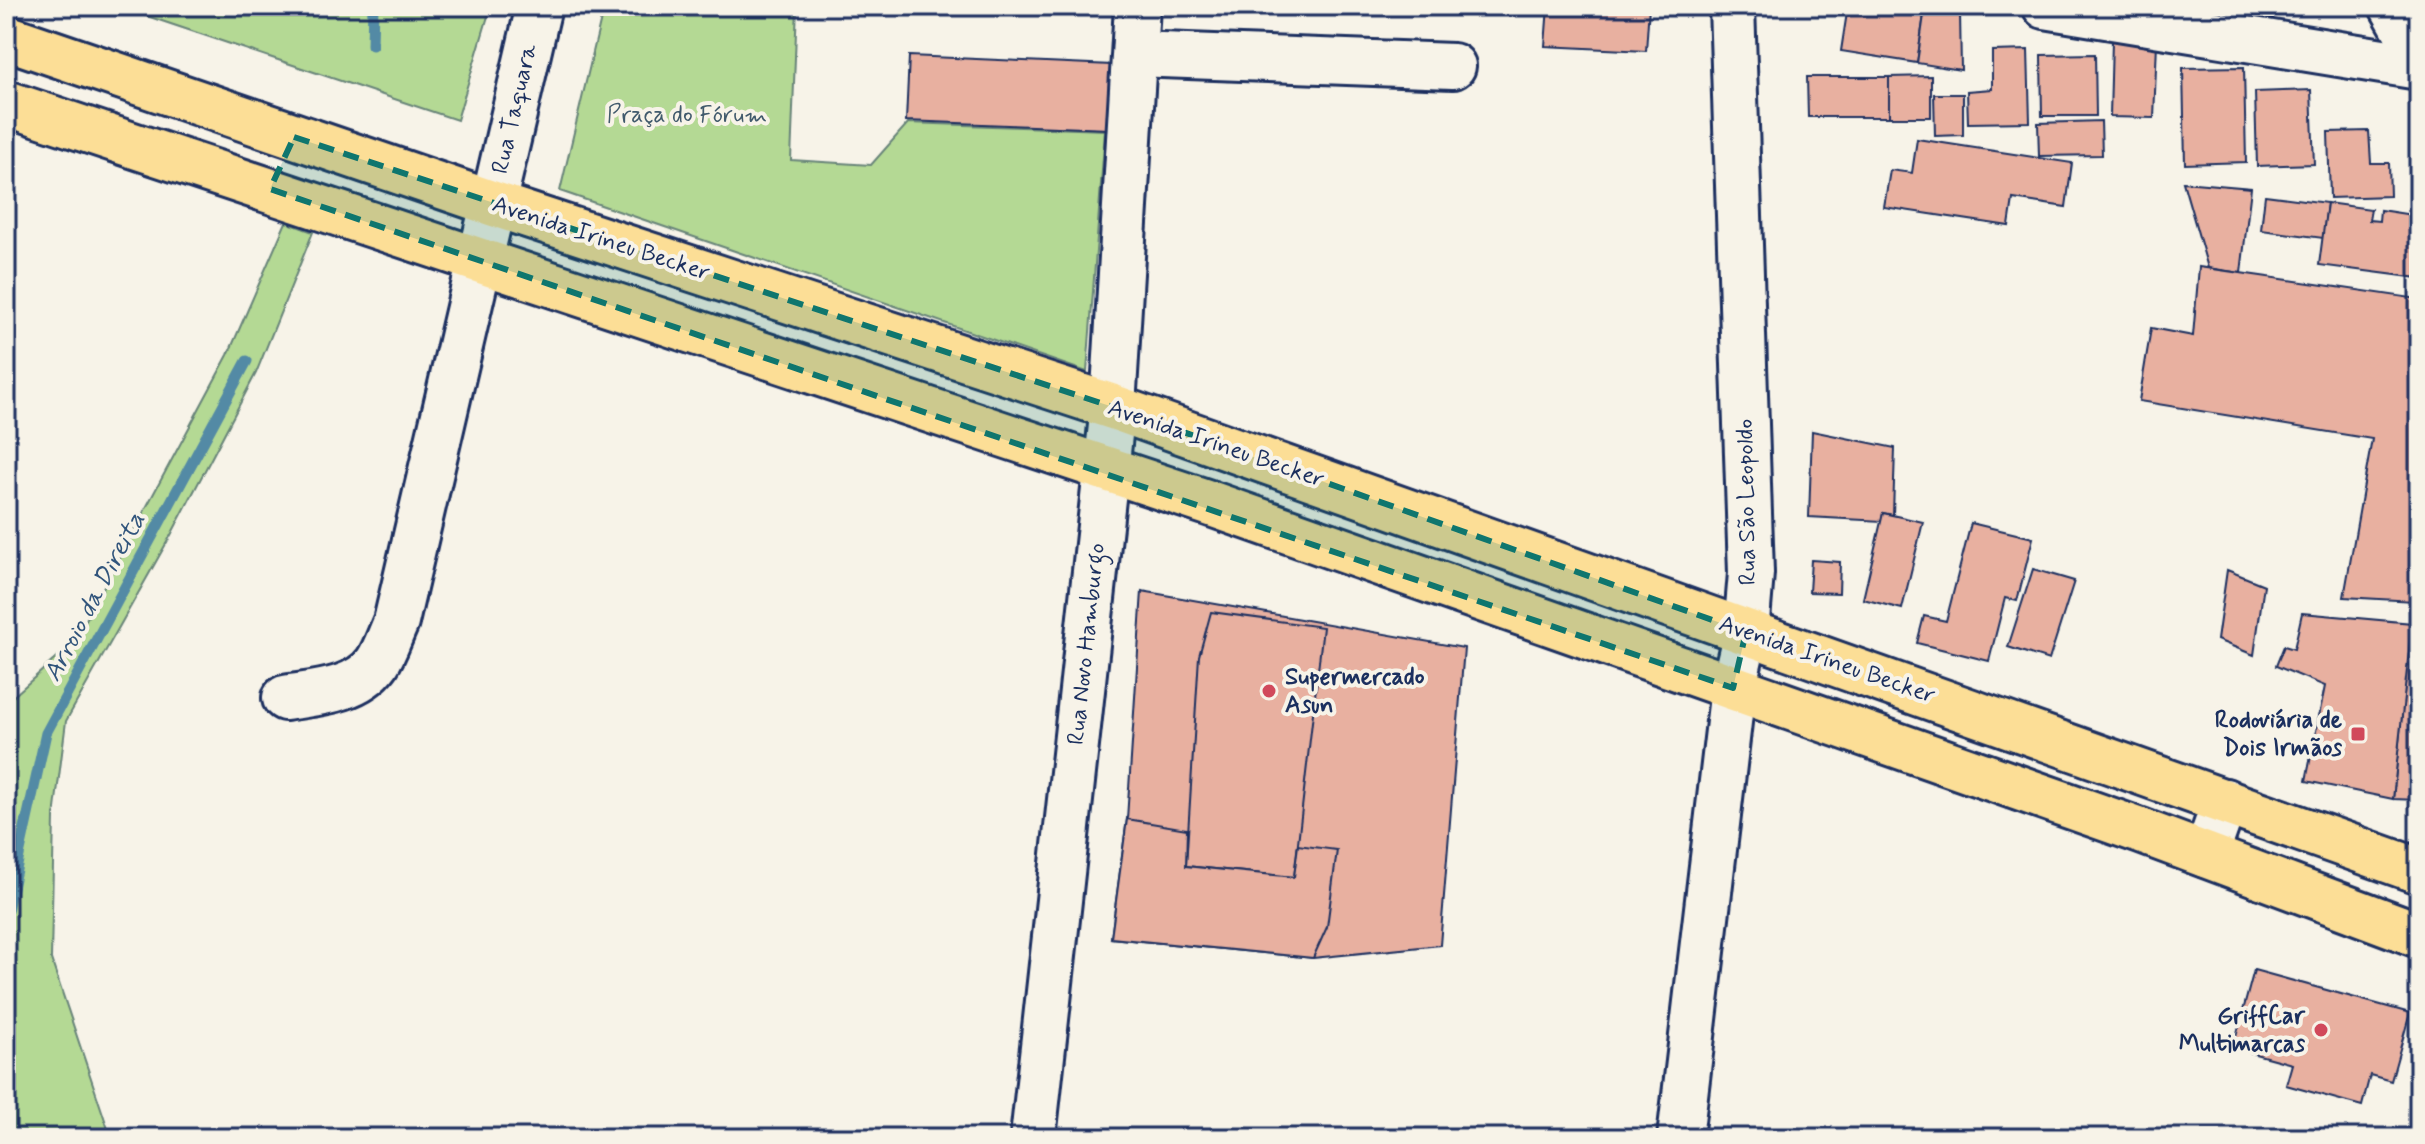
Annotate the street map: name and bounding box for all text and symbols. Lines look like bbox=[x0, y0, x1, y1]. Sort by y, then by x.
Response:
street label: Rua Taquara bbox=[485, 40, 545, 177]
park label: Praça do Fórum bbox=[607, 100, 767, 131]
street label: Avenida Irineu Becker bbox=[488, 189, 714, 289]
street label: Avenida Irineu Becker bbox=[1104, 392, 1328, 496]
street label: Rua São Leopoldo bbox=[1730, 418, 1764, 586]
water label: Arroio da Direita bbox=[36, 506, 154, 688]
street label: Rua Novo Hamburgo bbox=[1061, 542, 1116, 747]
street label: Avenida Irineu Becker bbox=[1715, 608, 1939, 712]
place label: Supermercado Asun bbox=[1285, 662, 1425, 721]
marker: Supermercado Asun bbox=[1260, 682, 1278, 700]
place label: Rodoviária de Dois Irmãos bbox=[2215, 705, 2343, 764]
marker: Rodoviária de Dois Irmãos bbox=[2349, 725, 2367, 743]
place label: GriffCar Multimarcas bbox=[2179, 1001, 2306, 1060]
marker: GriffCar Multimarcas bbox=[2312, 1021, 2330, 1039]

